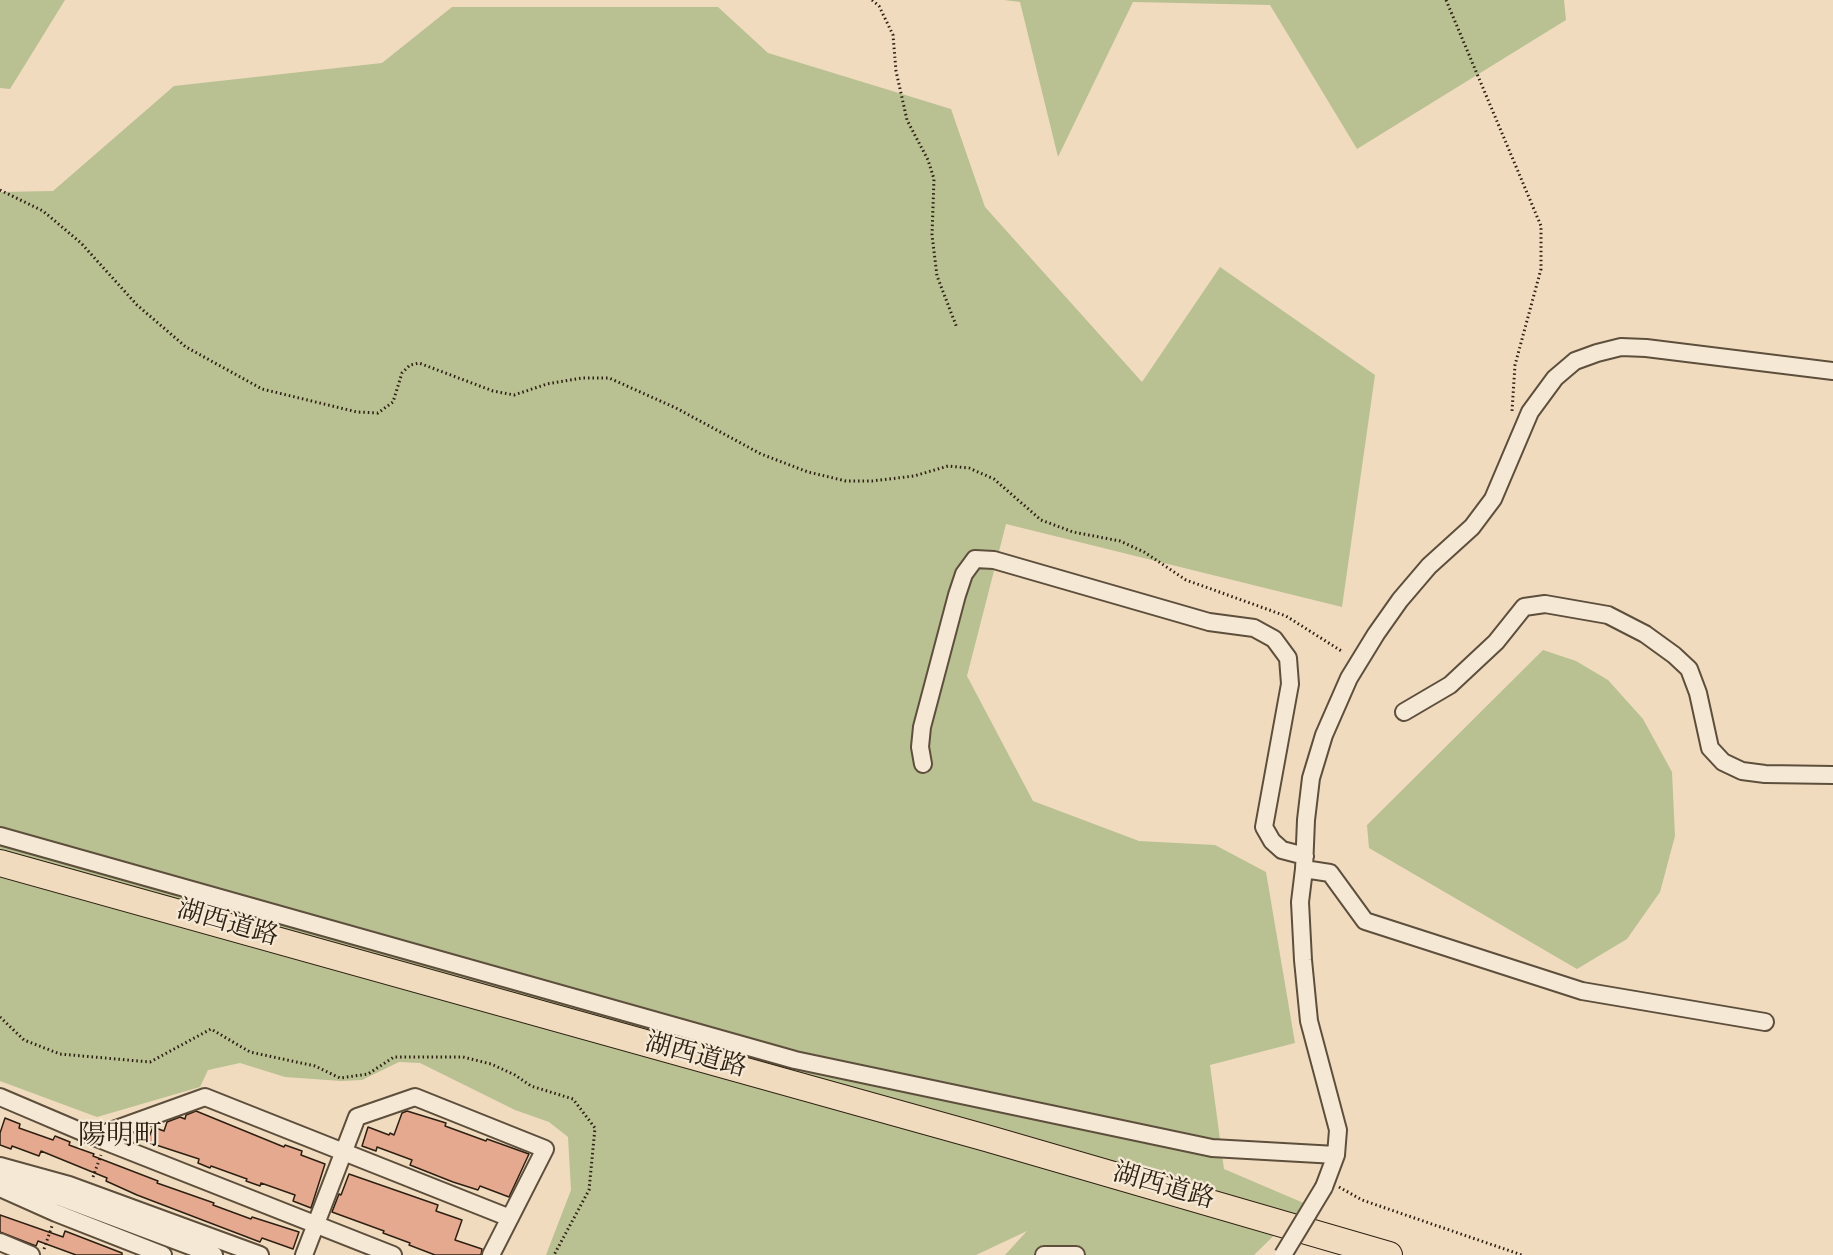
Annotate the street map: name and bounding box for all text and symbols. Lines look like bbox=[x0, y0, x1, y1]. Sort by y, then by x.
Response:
street label: 湖西道路 bbox=[173, 897, 281, 955]
street label: 湖西道路 bbox=[641, 1029, 749, 1087]
district label: 陽明町 bbox=[78, 1122, 162, 1156]
street label: 湖西道路 bbox=[1109, 1160, 1217, 1218]

